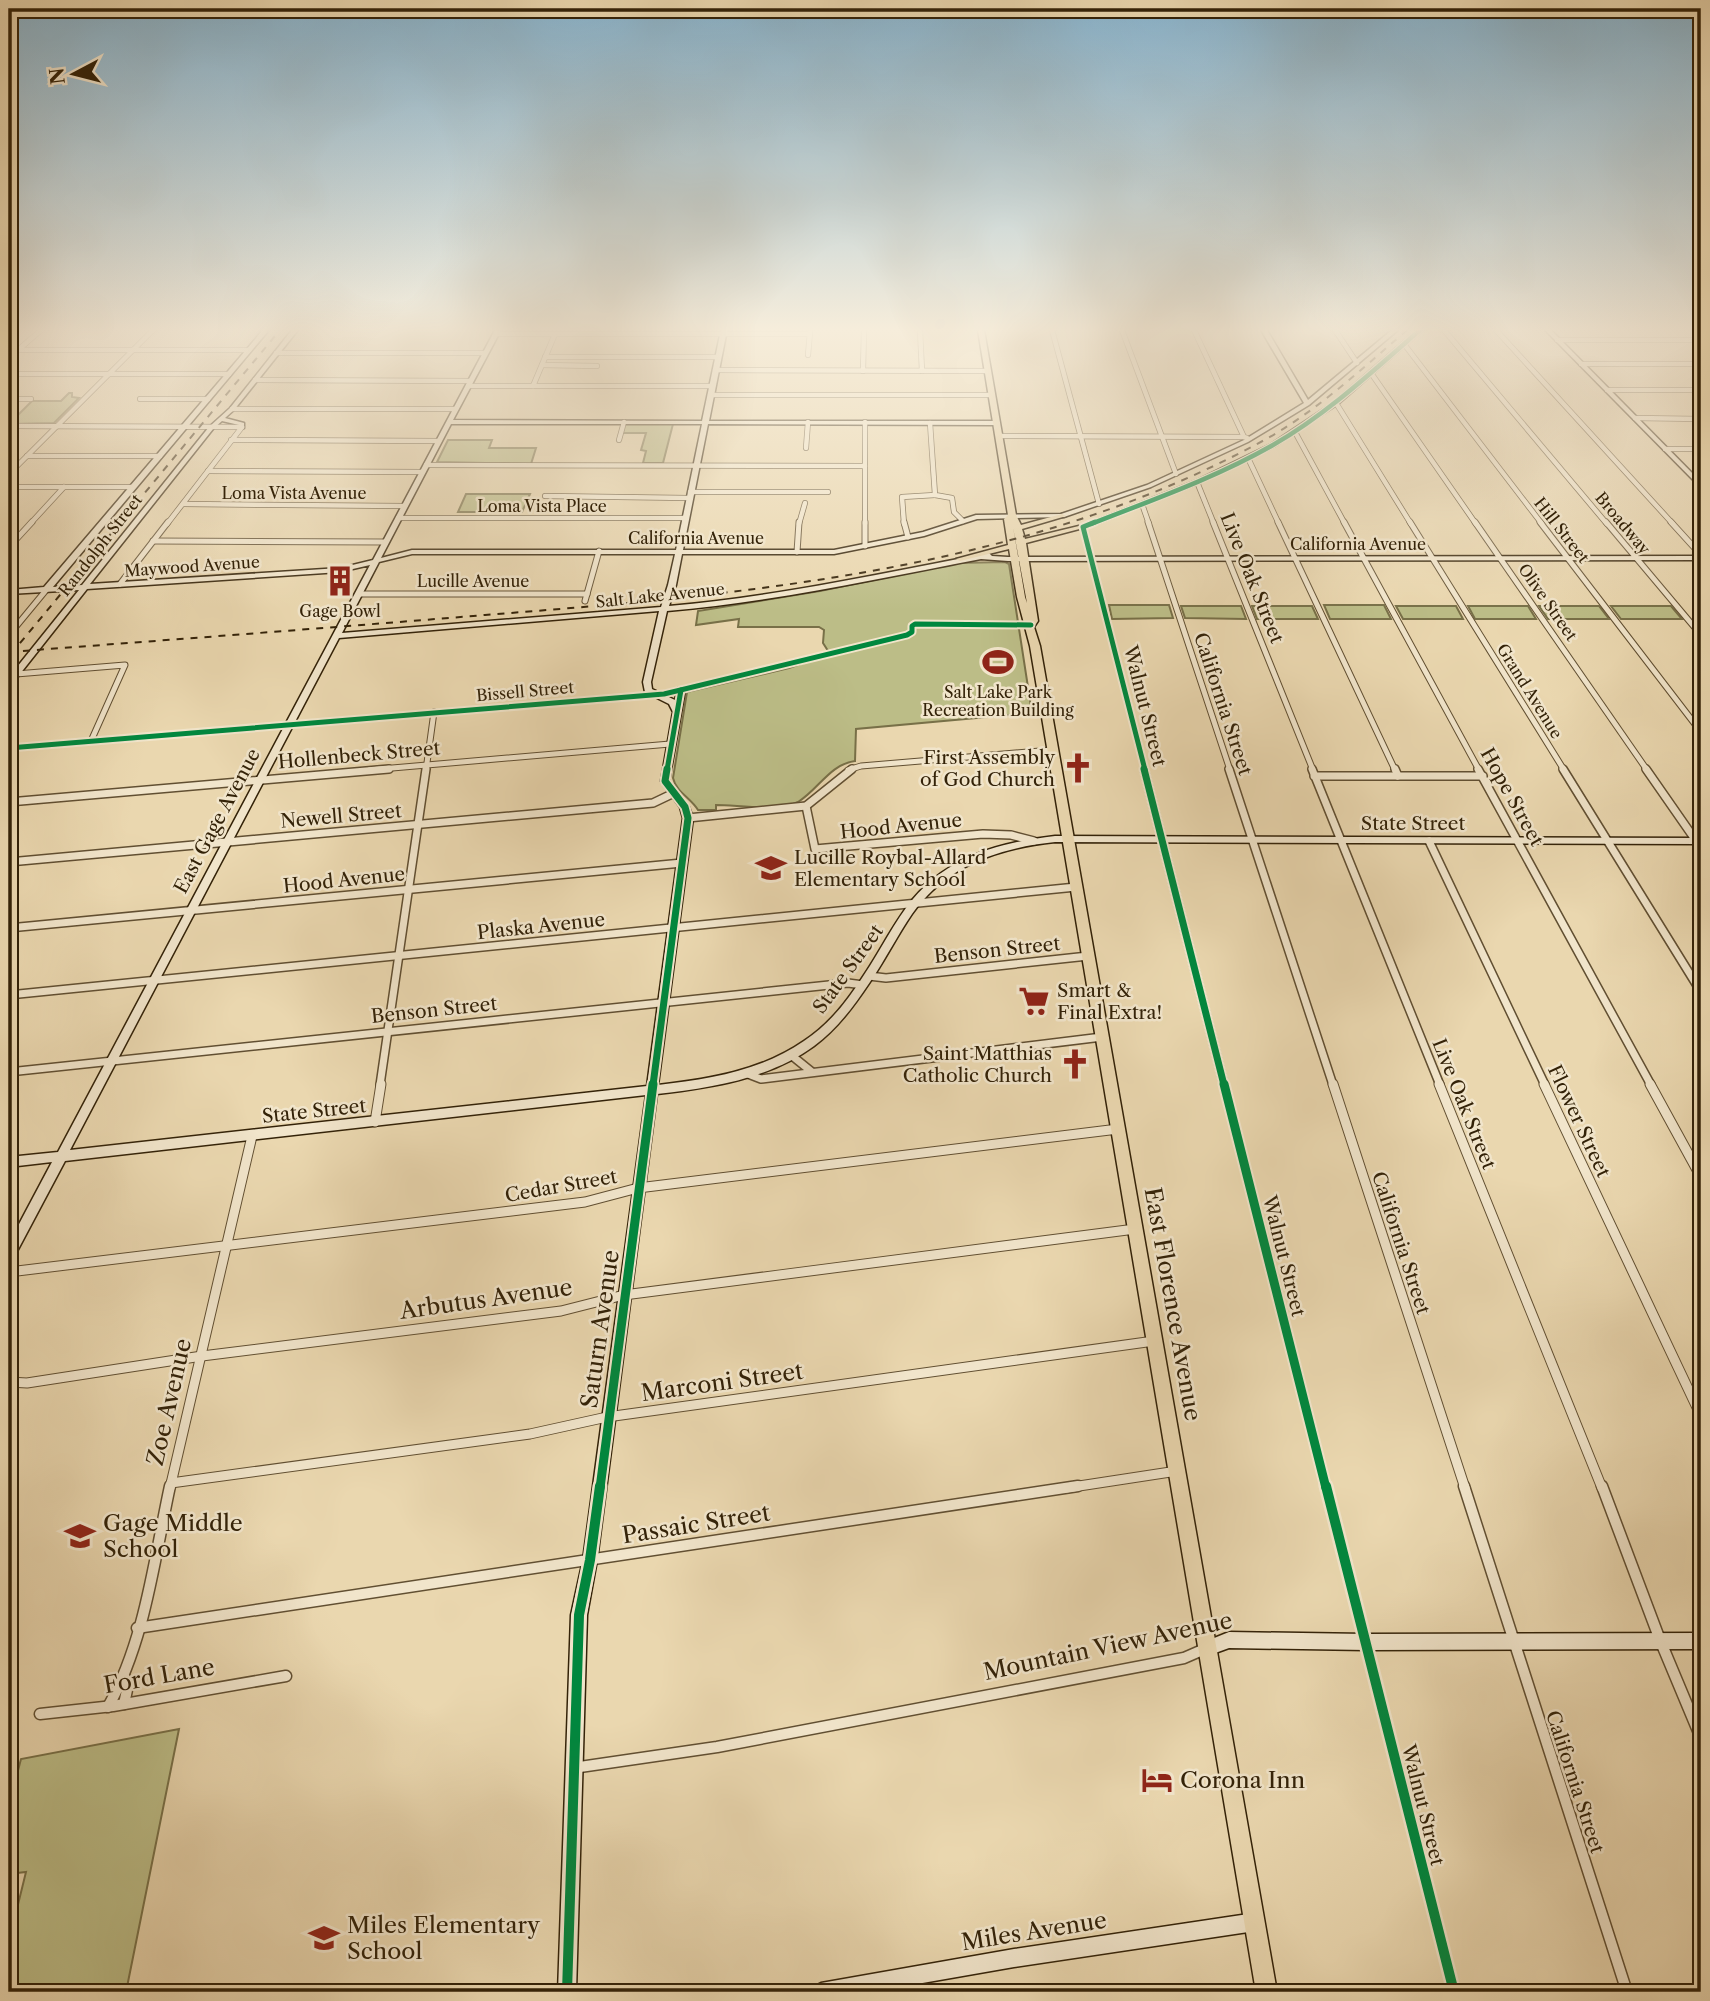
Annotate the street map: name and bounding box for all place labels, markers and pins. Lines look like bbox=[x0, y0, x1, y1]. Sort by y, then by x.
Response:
building icon: Gage Bowl bbox=[323, 564, 357, 598]
place label: Gage Bowl bbox=[299, 601, 381, 621]
sports icon: Salt Lake Park Recreation Building bbox=[981, 645, 1015, 679]
place label: Salt Lake Park Recreation Building bbox=[922, 682, 1074, 720]
place label: First Assembly of God Church bbox=[920, 746, 1055, 791]
church icon: First Assembly of God Church bbox=[1061, 751, 1095, 785]
place label: Lucille Roybal-Allard Elementary School bbox=[794, 846, 987, 891]
school or university icon: Lucille Roybal-Allard Elementary School bbox=[754, 851, 788, 885]
place label: Smart & Final Extra! bbox=[1057, 979, 1162, 1024]
supermarket icon: Smart & Final Extra! bbox=[1017, 984, 1051, 1018]
place label: Saint Matthias Catholic Church bbox=[903, 1042, 1052, 1087]
church icon: Saint Matthias Catholic Church bbox=[1058, 1047, 1092, 1081]
place label: Gage Middle School bbox=[103, 1509, 243, 1563]
school or university icon: Gage Middle School bbox=[63, 1519, 97, 1553]
hotel icon: Corona Inn bbox=[1140, 1763, 1174, 1797]
place label: Corona Inn bbox=[1180, 1766, 1305, 1794]
place label: Miles Elementary School bbox=[347, 1911, 540, 1965]
school or university icon: Miles Elementary School bbox=[307, 1921, 341, 1955]

